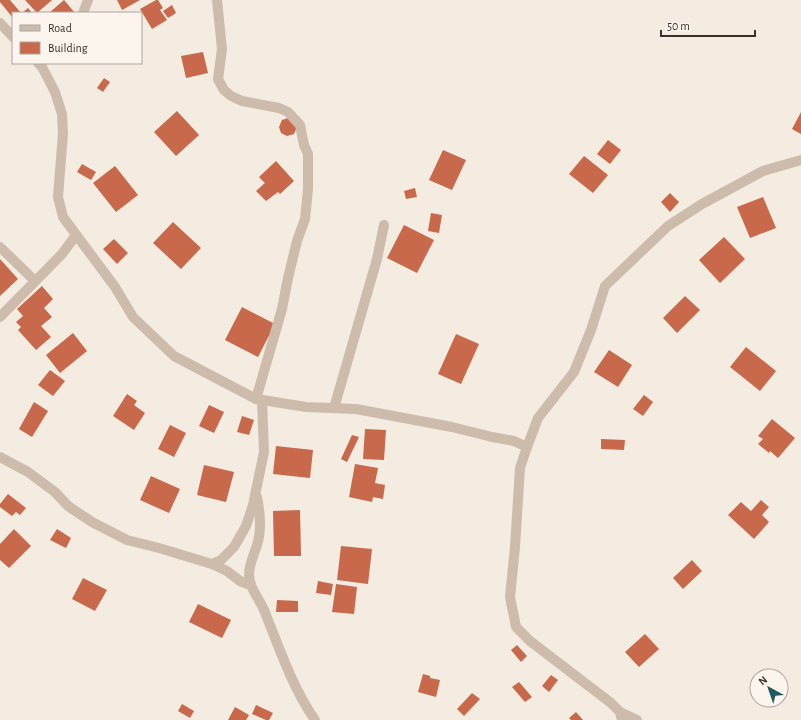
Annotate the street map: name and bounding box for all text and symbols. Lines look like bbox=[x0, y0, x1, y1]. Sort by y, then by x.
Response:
legend bbox=[12, 12, 142, 64]
scale bar bbox=[661, 12, 755, 38]
text: 50 m bbox=[667, 20, 690, 32]
text: Road bbox=[48, 22, 72, 34]
text: Building bbox=[48, 42, 88, 54]
north arrow bbox=[749, 668, 789, 708]
text: N bbox=[756, 674, 769, 687]

